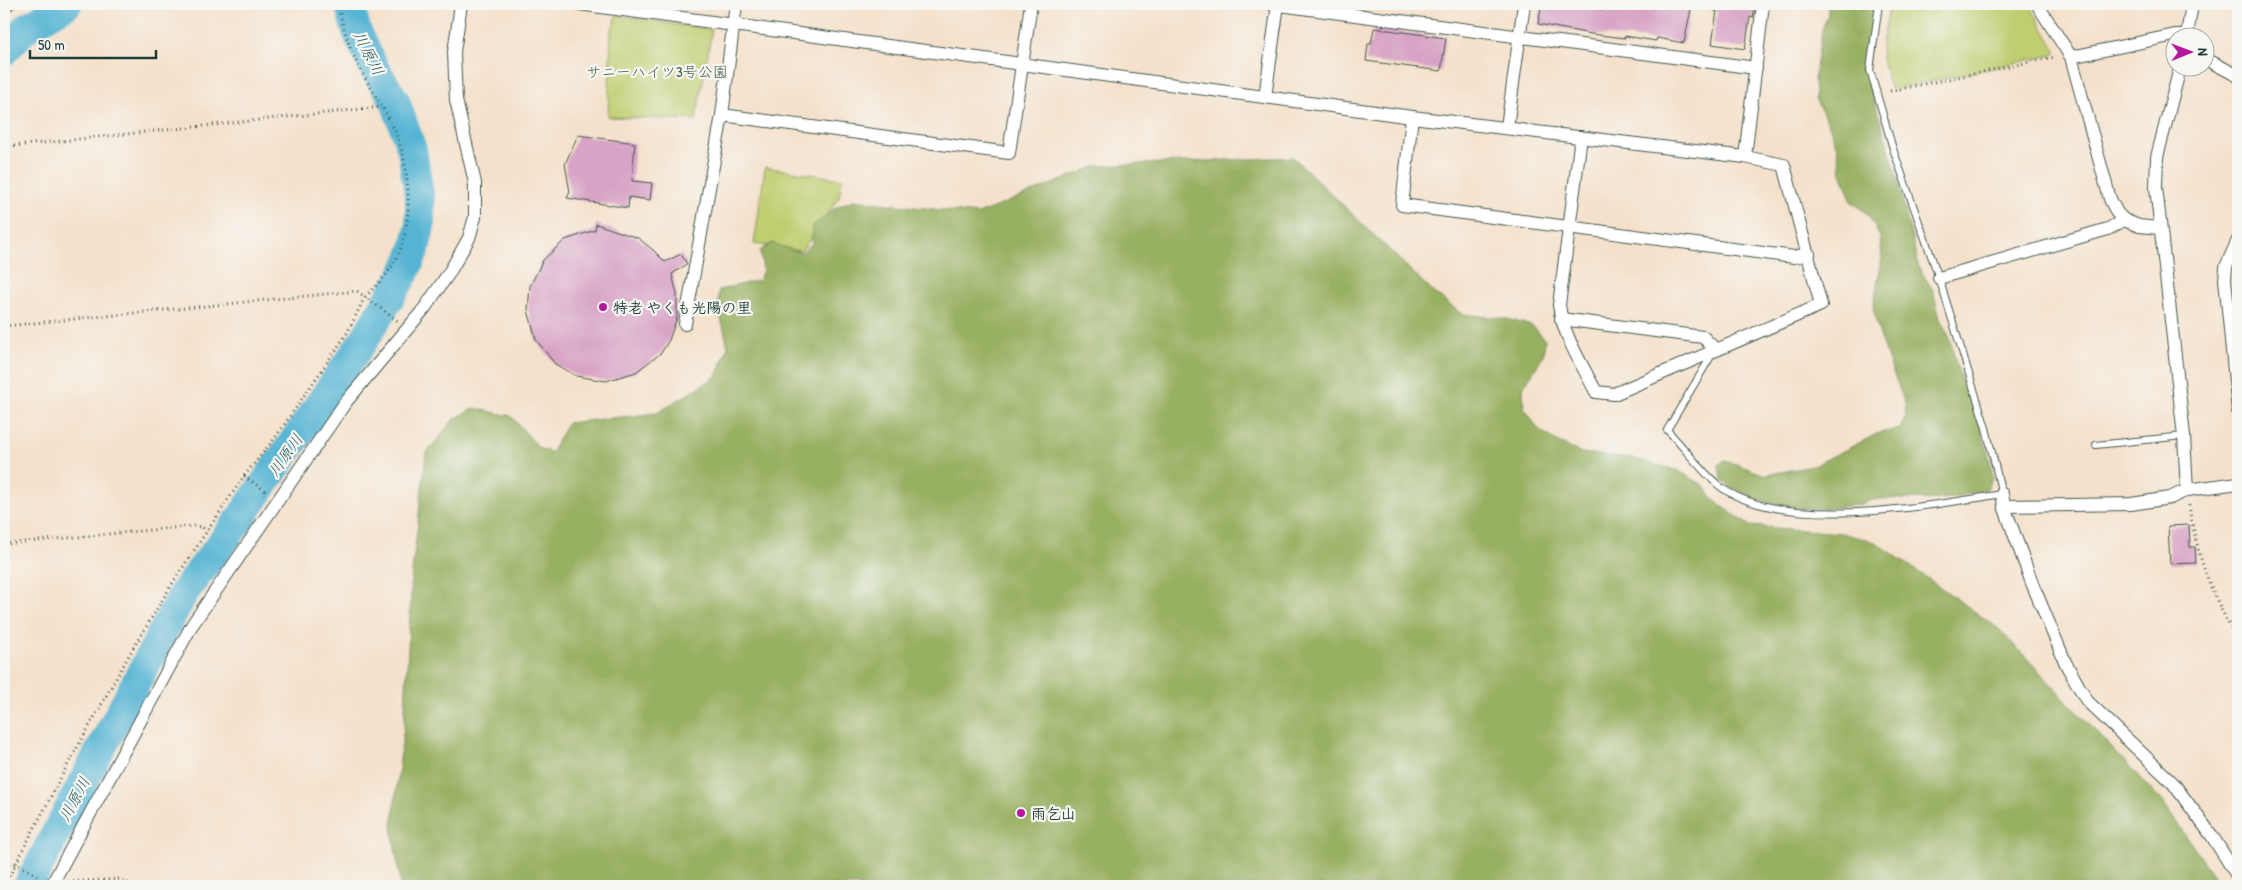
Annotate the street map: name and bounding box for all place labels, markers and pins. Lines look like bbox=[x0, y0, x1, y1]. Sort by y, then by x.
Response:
place label: 特老 やくも光陽の里 bbox=[613, 297, 751, 318]
marker: 特老 やくも光陽の里 bbox=[597, 301, 609, 313]
place label: 雨乞山 bbox=[1031, 803, 1076, 824]
marker: 雨乞山 bbox=[1015, 807, 1027, 819]

